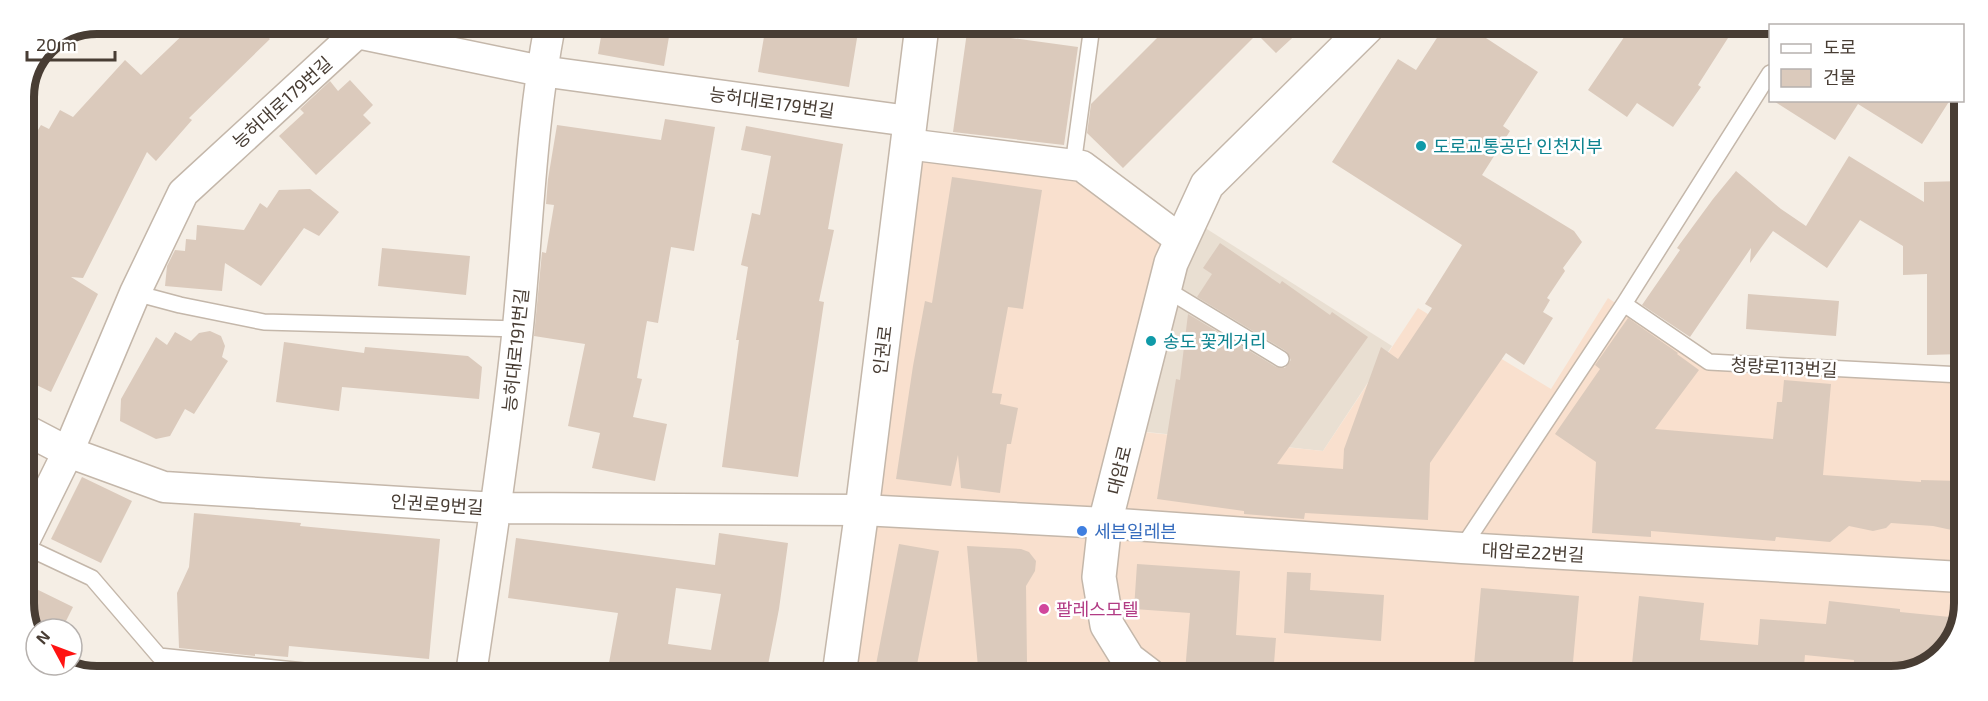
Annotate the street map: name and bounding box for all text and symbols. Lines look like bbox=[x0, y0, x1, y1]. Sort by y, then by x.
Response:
scale bar bbox=[27, 24, 116, 62]
legend bbox=[1769, 24, 1964, 102]
text: 20 m bbox=[36, 33, 77, 55]
text: 도로 bbox=[1823, 36, 1856, 58]
street label: 능허대로179번길 bbox=[228, 52, 336, 152]
text: 건물 bbox=[1823, 66, 1856, 88]
street label: 능허대로179번길 bbox=[708, 82, 836, 122]
place label: 도로교통공단 인천지부 bbox=[1433, 135, 1603, 157]
marker: 도로교통공단 인천지부 bbox=[1414, 139, 1428, 153]
street label: 능허대로191번길 bbox=[498, 287, 532, 413]
street label: 인권로 bbox=[868, 324, 896, 376]
place label: 송도 꽃게거리 bbox=[1163, 330, 1266, 352]
marker: 송도 꽃게거리 bbox=[1144, 334, 1158, 348]
street label: 청량로113번길 bbox=[1730, 353, 1838, 381]
street label: 대암로 bbox=[1102, 443, 1136, 497]
street label: 인권로9번길 bbox=[390, 490, 484, 518]
place label: 세븐일레븐 bbox=[1094, 520, 1177, 542]
marker: 세븐일레븐 bbox=[1075, 524, 1089, 538]
street label: 대암로22번길 bbox=[1481, 538, 1585, 566]
place label: 팔레스모텔 bbox=[1056, 598, 1139, 620]
marker: 팔레스모텔 bbox=[1037, 602, 1051, 616]
north arrow bbox=[24, 617, 84, 677]
text: N bbox=[31, 626, 53, 647]

